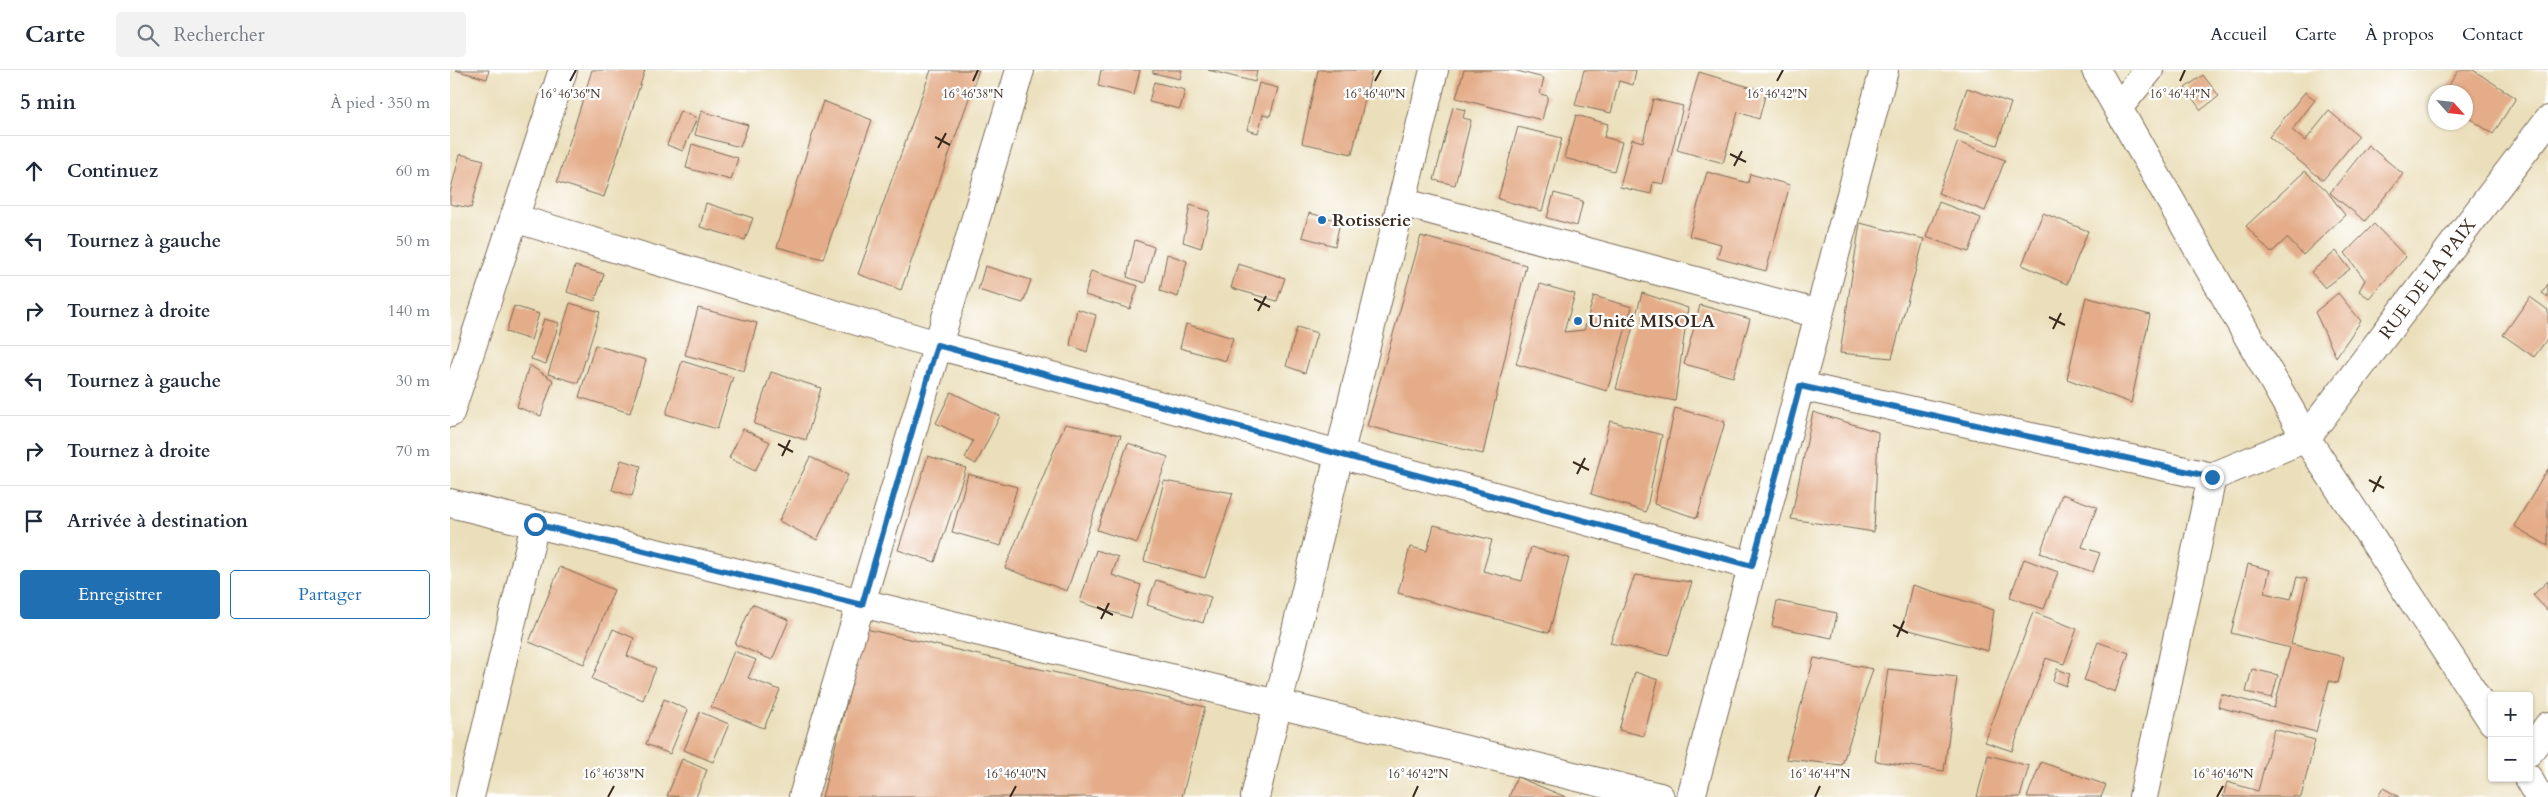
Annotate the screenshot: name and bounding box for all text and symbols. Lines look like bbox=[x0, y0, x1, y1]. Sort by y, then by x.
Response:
search box bbox=[116, 12, 466, 57]
text: Carte bbox=[25, 18, 86, 51]
icon: search bbox=[134, 21, 162, 49]
text: Rechercher bbox=[174, 22, 265, 48]
text: Accueil bbox=[2210, 22, 2267, 47]
text: Carte bbox=[2295, 22, 2337, 47]
text: À propos bbox=[2365, 22, 2434, 47]
text: Contact bbox=[2462, 22, 2523, 47]
north arrow bbox=[2428, 85, 2473, 130]
text: 16°46'36"N bbox=[540, 86, 601, 102]
text: 16°46'38"N bbox=[943, 86, 1004, 102]
text: 16°46'40"N bbox=[1345, 86, 1406, 102]
text: 16°46'42"N bbox=[1747, 86, 1808, 102]
text: 16°46'44"N bbox=[2150, 86, 2211, 102]
text: 5 min bbox=[20, 88, 76, 117]
text: À pied · 350 m bbox=[330, 92, 430, 114]
icon: ahead bbox=[20, 157, 48, 185]
text: Continuez bbox=[67, 158, 158, 184]
text: 60 m bbox=[396, 160, 430, 182]
place label: Rotisserie bbox=[1332, 208, 1411, 233]
street label: RUE DE LA PAIX bbox=[2373, 212, 2482, 344]
marker: Rotisserie bbox=[1316, 214, 1328, 226]
icon: left bbox=[20, 227, 48, 255]
text: Tournez à gauche bbox=[67, 228, 221, 254]
text: 50 m bbox=[396, 230, 430, 252]
icon: right bbox=[20, 297, 48, 325]
text: Tournez à droite bbox=[67, 298, 210, 324]
text: 140 m bbox=[388, 300, 430, 322]
place label: Unité MISOLA bbox=[1588, 309, 1716, 334]
marker: Unité MISOLA bbox=[1572, 315, 1584, 327]
icon: left bbox=[20, 367, 48, 395]
text: Tournez à gauche bbox=[67, 368, 221, 394]
text: 30 m bbox=[396, 370, 430, 392]
icon: right bbox=[20, 437, 48, 465]
text: Tournez à droite bbox=[67, 438, 210, 464]
text: 70 m bbox=[396, 440, 430, 462]
route end bbox=[2201, 466, 2224, 489]
icon: arrive bbox=[20, 507, 48, 535]
text: Arrivée à destination bbox=[67, 508, 248, 534]
route start bbox=[524, 513, 547, 536]
button: Enregistrer bbox=[20, 570, 220, 619]
button: Partager bbox=[230, 570, 430, 619]
map controls bbox=[2488, 692, 2533, 782]
button: + bbox=[2488, 692, 2533, 737]
button: − bbox=[2488, 737, 2533, 782]
text: 16°46'38"N bbox=[584, 766, 645, 782]
text: 16°46'40"N bbox=[986, 766, 1047, 782]
text: 16°46'42"N bbox=[1388, 766, 1449, 782]
text: 16°46'44"N bbox=[1790, 766, 1851, 782]
text: 16°46'46"N bbox=[2193, 766, 2254, 782]

